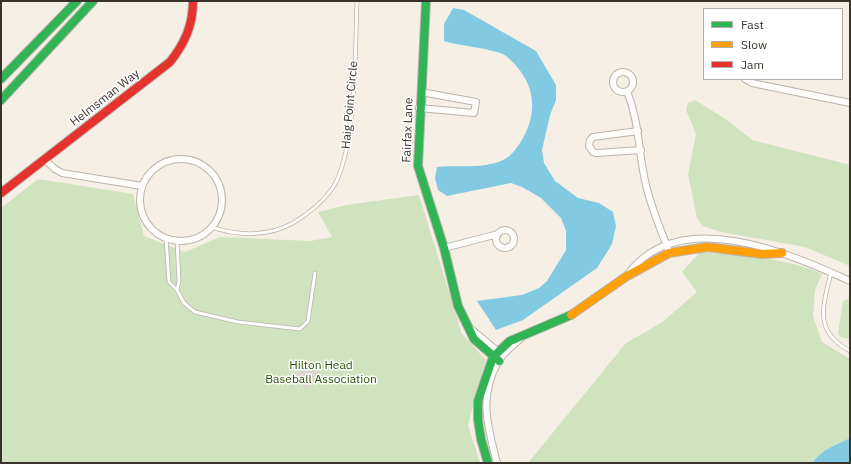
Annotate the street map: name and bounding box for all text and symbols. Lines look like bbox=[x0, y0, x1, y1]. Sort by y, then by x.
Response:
legend bbox=[703, 8, 843, 80]
text: Fast bbox=[741, 17, 764, 32]
text: Slow bbox=[741, 37, 767, 52]
text: Jam bbox=[741, 57, 764, 72]
street label: Haig Point Circle bbox=[339, 60, 361, 150]
street label: Helmsman Way bbox=[67, 66, 143, 130]
street label: Fairfax Lane bbox=[400, 97, 416, 163]
park label: Hilton Head Baseball Association bbox=[265, 359, 377, 387]

